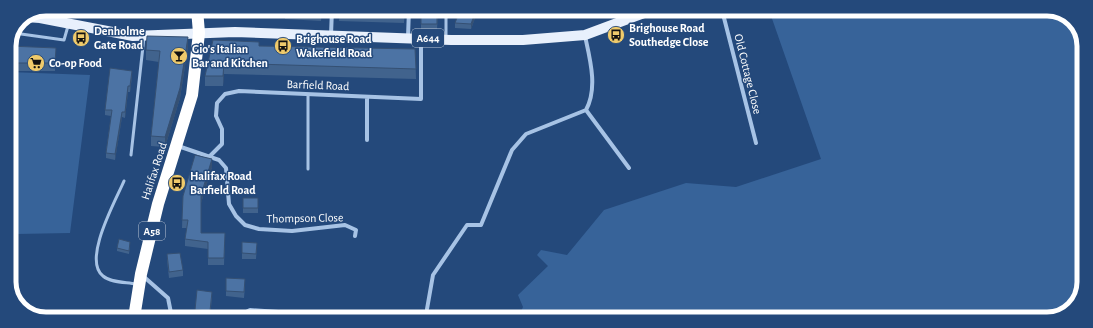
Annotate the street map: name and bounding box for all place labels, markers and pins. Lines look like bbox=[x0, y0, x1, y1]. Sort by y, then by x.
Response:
place label: Brighouse Road Southedge Close bbox=[629, 22, 709, 48]
place label: Denholme Gate Road bbox=[94, 25, 145, 51]
bus stop icon: Brighouse Road Southedge Close bbox=[606, 25, 626, 45]
bus stop icon: Denholme Gate Road bbox=[71, 28, 91, 48]
place label: Brighouse Road Wakefield Road bbox=[296, 33, 373, 59]
bus stop icon: Brighouse Road Wakefield Road bbox=[273, 36, 293, 56]
place label: Gio's Italian Bar and Kitchen bbox=[192, 43, 268, 69]
bar icon: Gio's Italian Bar and Kitchen bbox=[169, 46, 189, 66]
supermarket icon: Co-op Food bbox=[26, 53, 46, 73]
place label: Co-op Food bbox=[49, 57, 103, 69]
place label: Halifax Road Barfield Road bbox=[190, 170, 256, 196]
bus stop icon: Halifax Road Barfield Road bbox=[167, 173, 187, 193]

